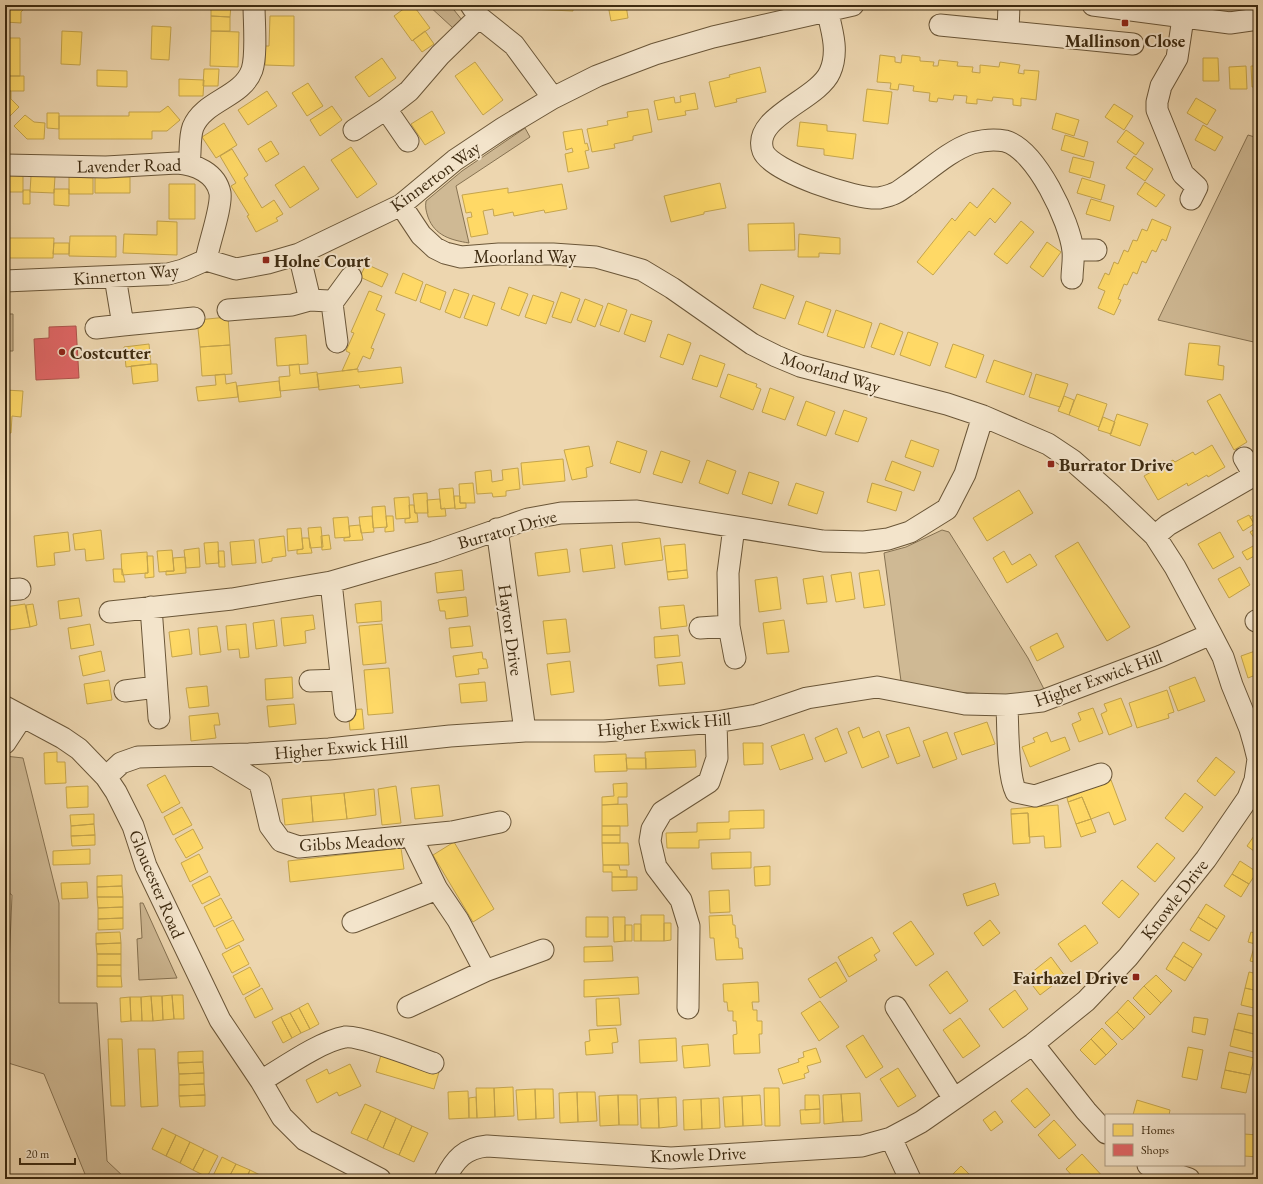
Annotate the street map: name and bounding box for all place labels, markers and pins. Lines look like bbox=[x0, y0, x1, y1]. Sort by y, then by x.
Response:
marker: Mallinson Close bbox=[1120, 18, 1130, 28]
place label: Mallinson Close bbox=[1065, 29, 1186, 52]
place label: Holne Court bbox=[274, 249, 370, 272]
marker: Holne Court bbox=[261, 255, 271, 265]
place label: Costcutter bbox=[70, 341, 151, 364]
marker: Costcutter bbox=[57, 347, 67, 357]
place label: Burrator Drive bbox=[1059, 453, 1173, 476]
marker: Burrator Drive bbox=[1046, 459, 1056, 469]
place label: Fairhazel Drive bbox=[1013, 966, 1128, 989]
marker: Fairhazel Drive bbox=[1131, 972, 1141, 982]

